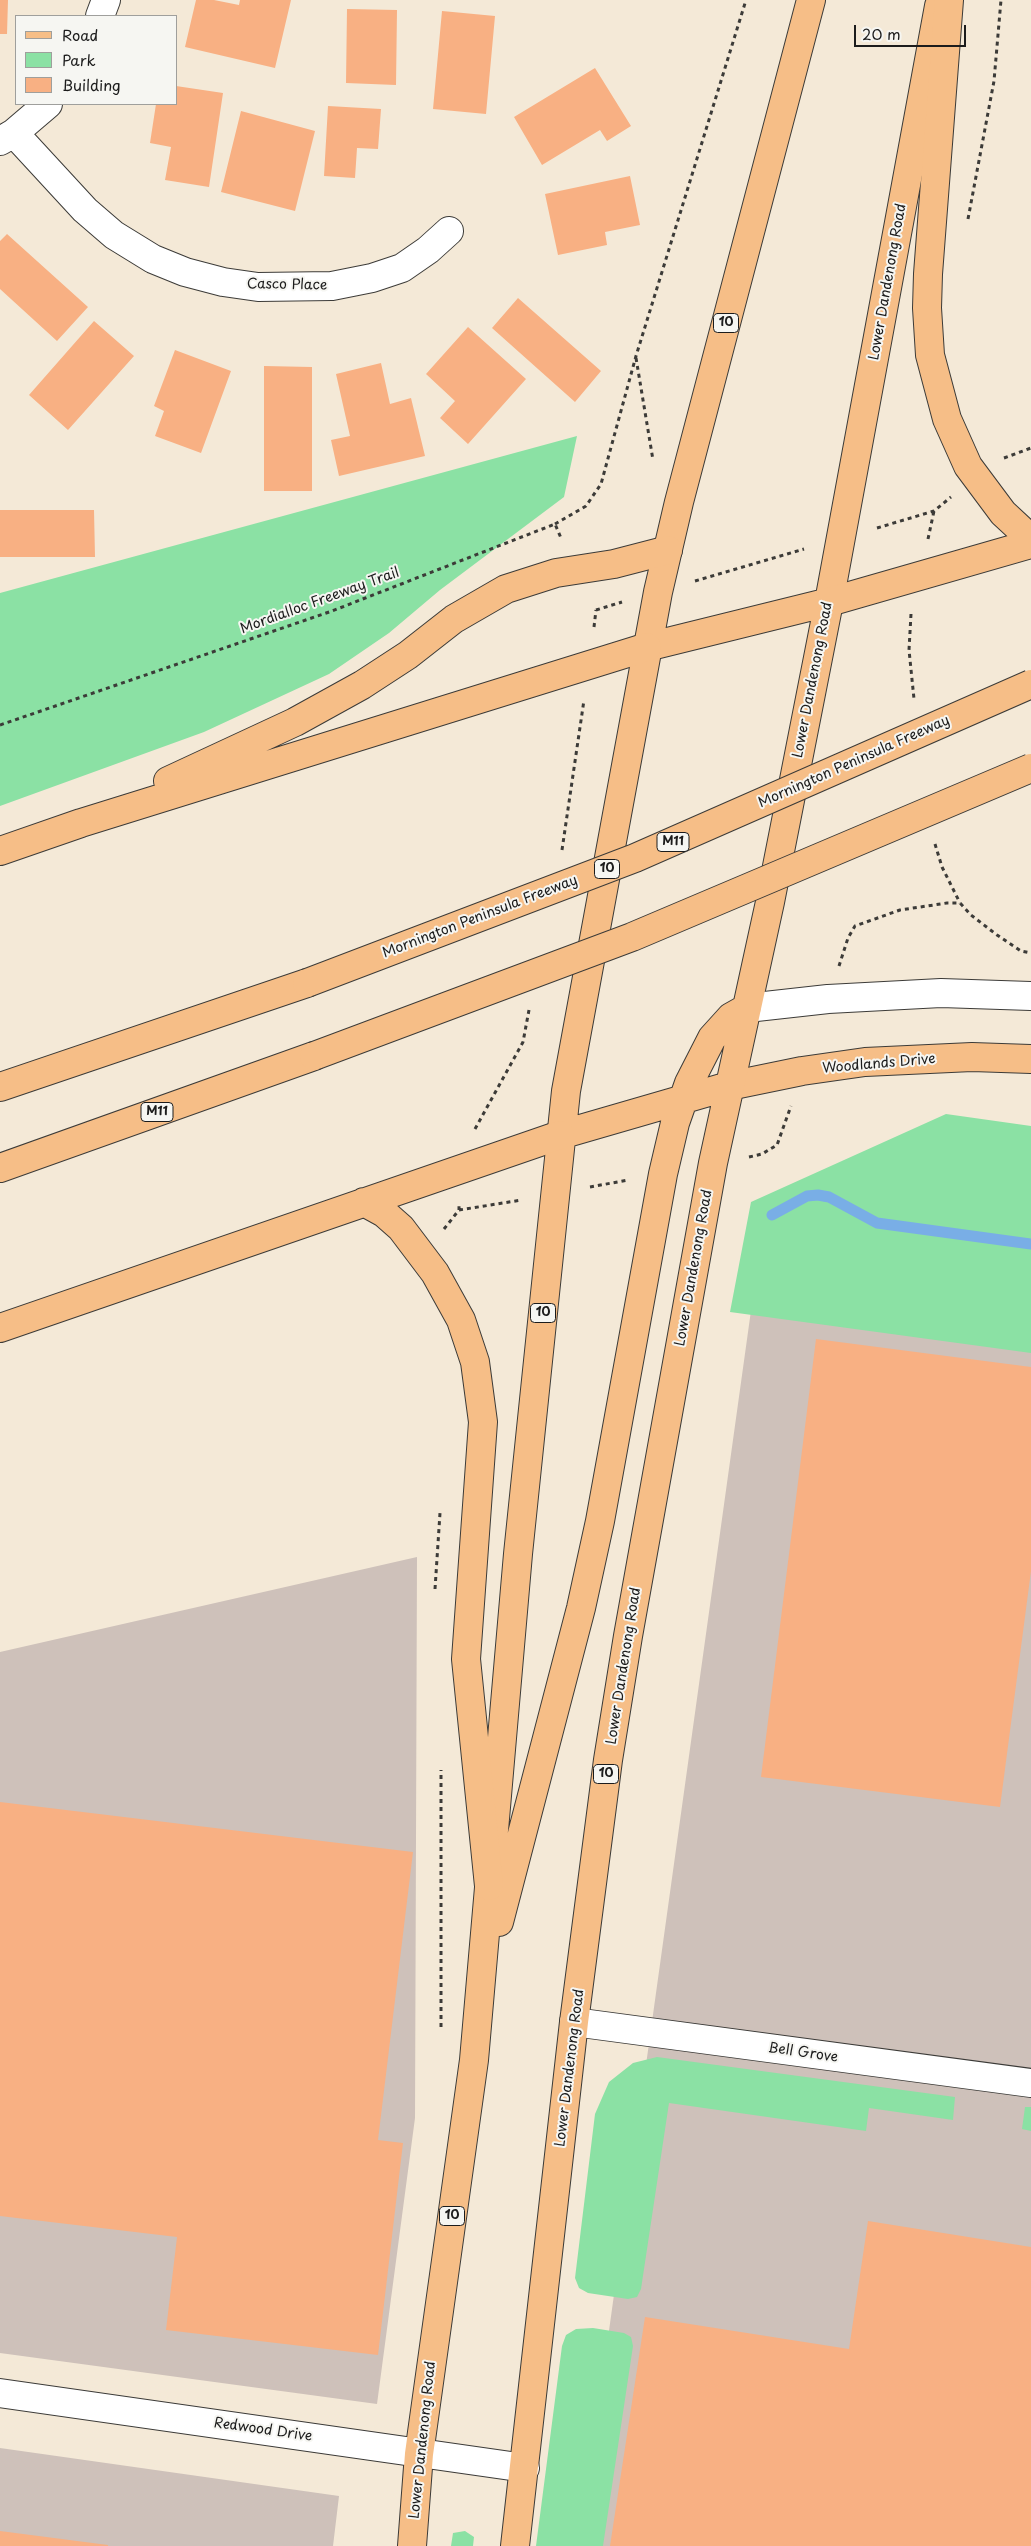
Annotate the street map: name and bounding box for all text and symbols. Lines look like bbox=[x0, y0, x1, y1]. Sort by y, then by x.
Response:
legend bbox=[15, 15, 178, 105]
scale bar bbox=[856, 15, 968, 47]
text: 20 m bbox=[862, 22, 901, 45]
text: Road bbox=[62, 23, 98, 46]
text: Park bbox=[62, 48, 96, 71]
text: Building bbox=[62, 73, 121, 96]
street label: Lower Dandenong Road bbox=[866, 202, 910, 362]
street label: Casco Place bbox=[247, 276, 327, 294]
road number: 10 bbox=[714, 314, 738, 332]
street label: Mordialloc Freeway Trail bbox=[238, 564, 402, 638]
street label: Lower Dandenong Road bbox=[790, 601, 836, 759]
street label: Mornington Peninsula Freeway bbox=[756, 712, 952, 812]
road number: M11 bbox=[657, 832, 689, 852]
road number: 10 bbox=[594, 860, 620, 879]
street label: Mornington Peninsula Freeway bbox=[380, 872, 580, 962]
street label: Woodlands Drive bbox=[822, 1051, 936, 1077]
road number: M11 bbox=[141, 1102, 173, 1122]
street label: Lower Dandenong Road bbox=[672, 1188, 716, 1348]
road number: 10 bbox=[530, 1304, 556, 1322]
street label: Lower Dandenong Road bbox=[603, 1586, 645, 1746]
road number: 10 bbox=[594, 1765, 618, 1784]
street label: Lower Dandenong Road bbox=[552, 1988, 588, 2148]
street label: Bell Grove bbox=[767, 2040, 839, 2066]
road number: 10 bbox=[440, 2206, 464, 2226]
street label: Lower Dandenong Road bbox=[406, 2360, 440, 2520]
street label: Redwood Drive bbox=[213, 2415, 313, 2445]

